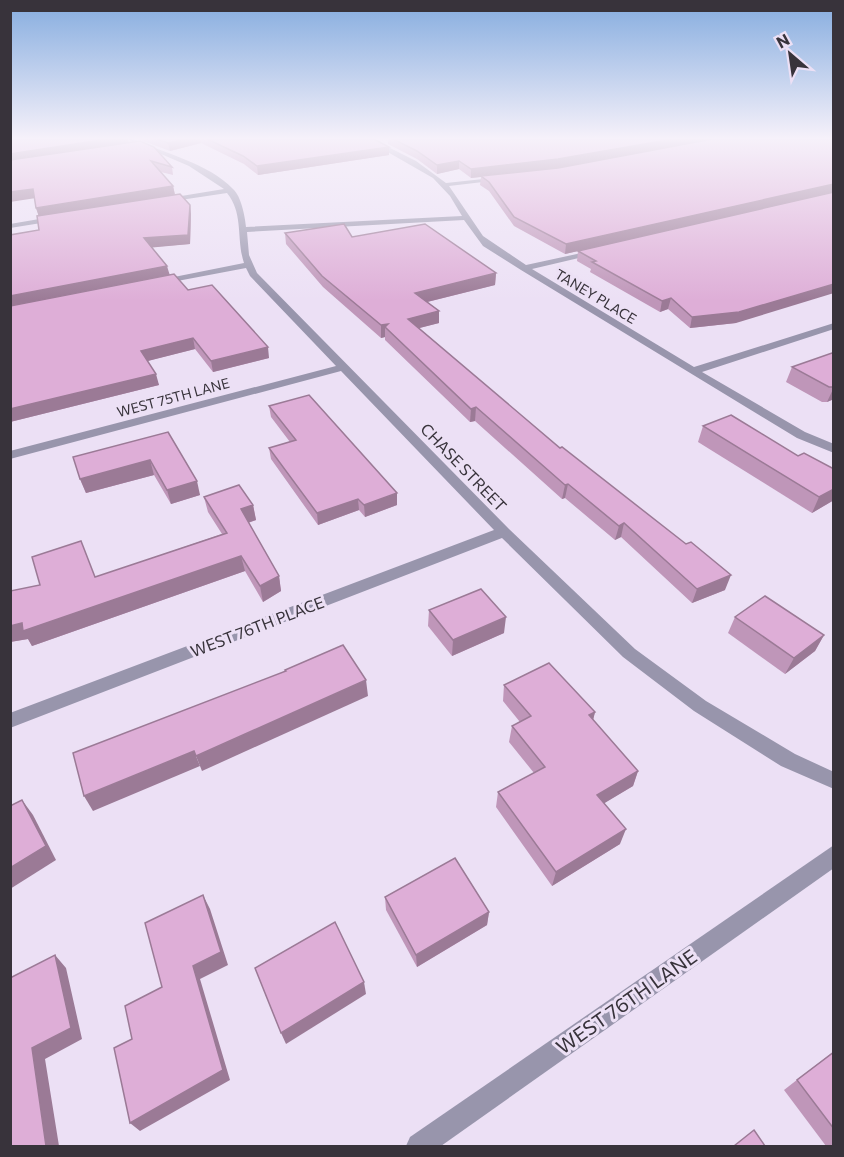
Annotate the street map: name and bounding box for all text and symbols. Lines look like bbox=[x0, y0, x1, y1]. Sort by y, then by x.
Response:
north arrow bbox=[760, 24, 820, 84]
text: N bbox=[773, 29, 792, 52]
street label: TANEY PLACE bbox=[552, 265, 640, 327]
street label: WEST 75TH LANE bbox=[115, 374, 231, 420]
street label: CHASE STREET bbox=[417, 419, 511, 515]
street label: WEST 76TH PLACE bbox=[188, 592, 326, 660]
street label: WEST 76TH LANE bbox=[551, 944, 701, 1058]

